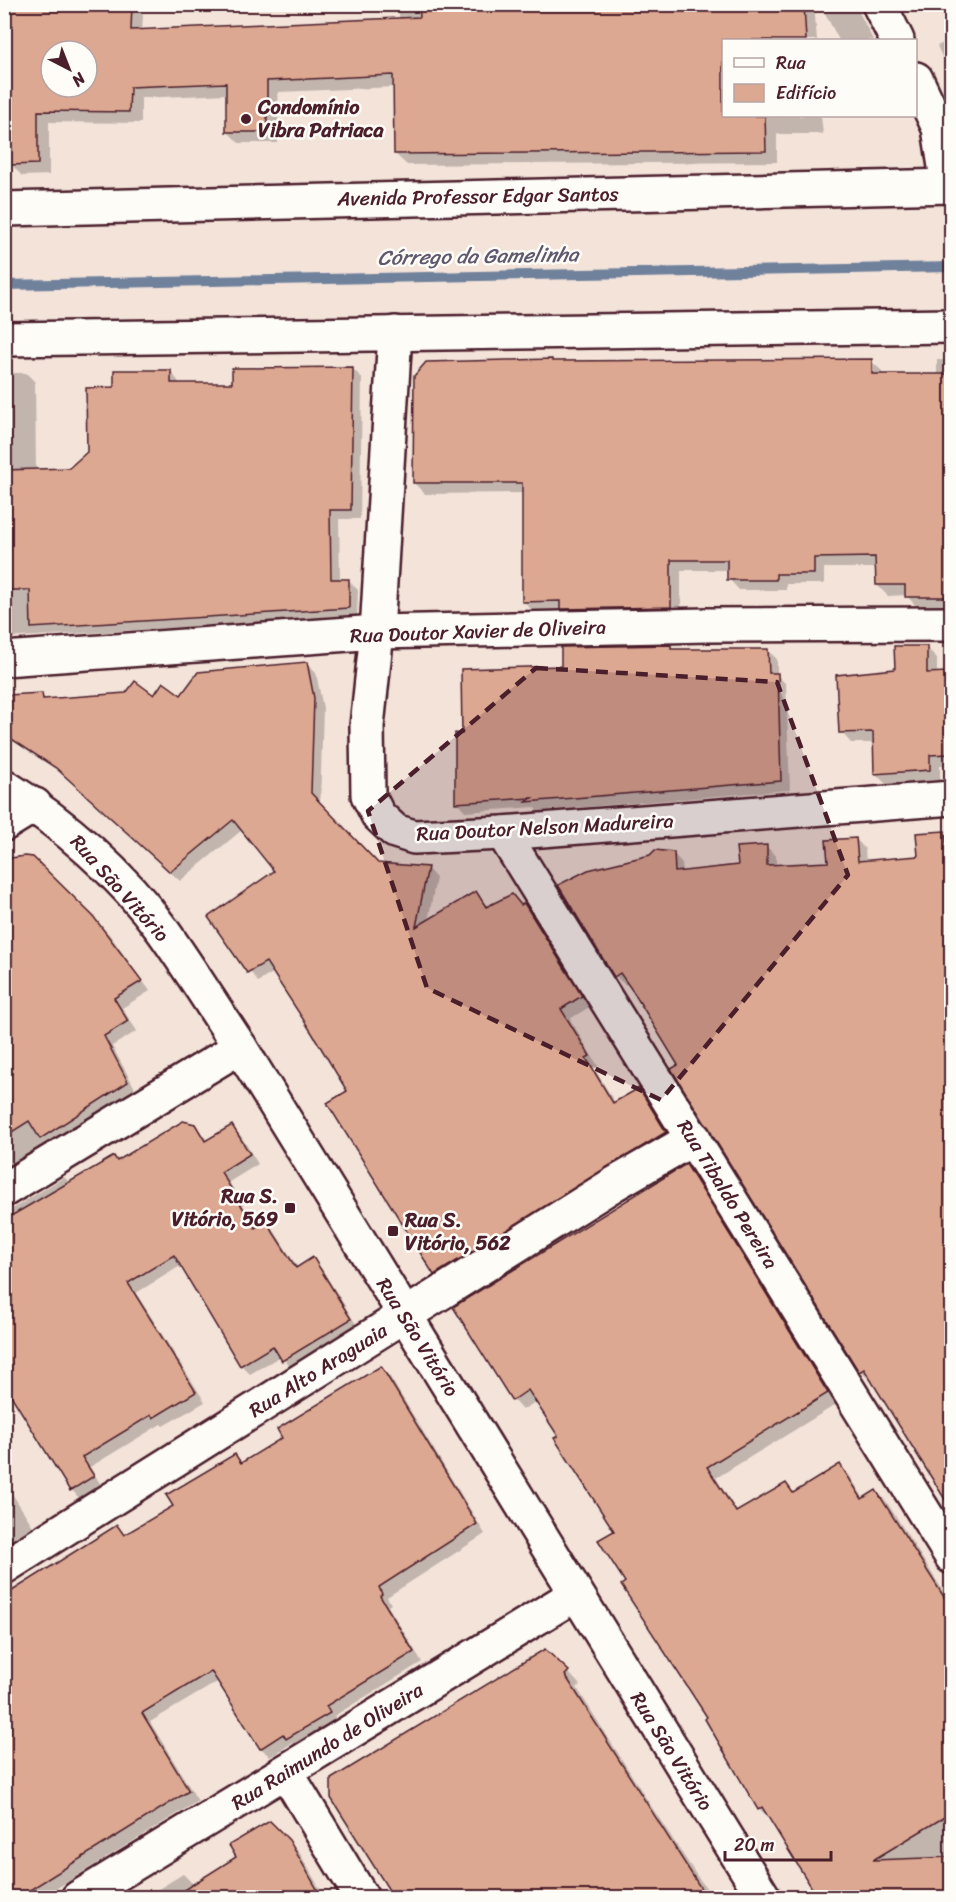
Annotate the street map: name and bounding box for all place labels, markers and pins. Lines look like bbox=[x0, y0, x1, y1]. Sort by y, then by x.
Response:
place label: Condomínio Vibra Patriaca bbox=[257, 90, 384, 148]
marker: Condomínio Vibra Patriaca bbox=[239, 112, 253, 126]
place label: Rua S. Vitório, 569 bbox=[172, 1179, 278, 1237]
marker: Rua S. Vitório, 569 bbox=[283, 1201, 297, 1215]
place label: Rua S. Vitório, 562 bbox=[404, 1203, 511, 1261]
marker: Rua S. Vitório, 562 bbox=[386, 1224, 400, 1238]

